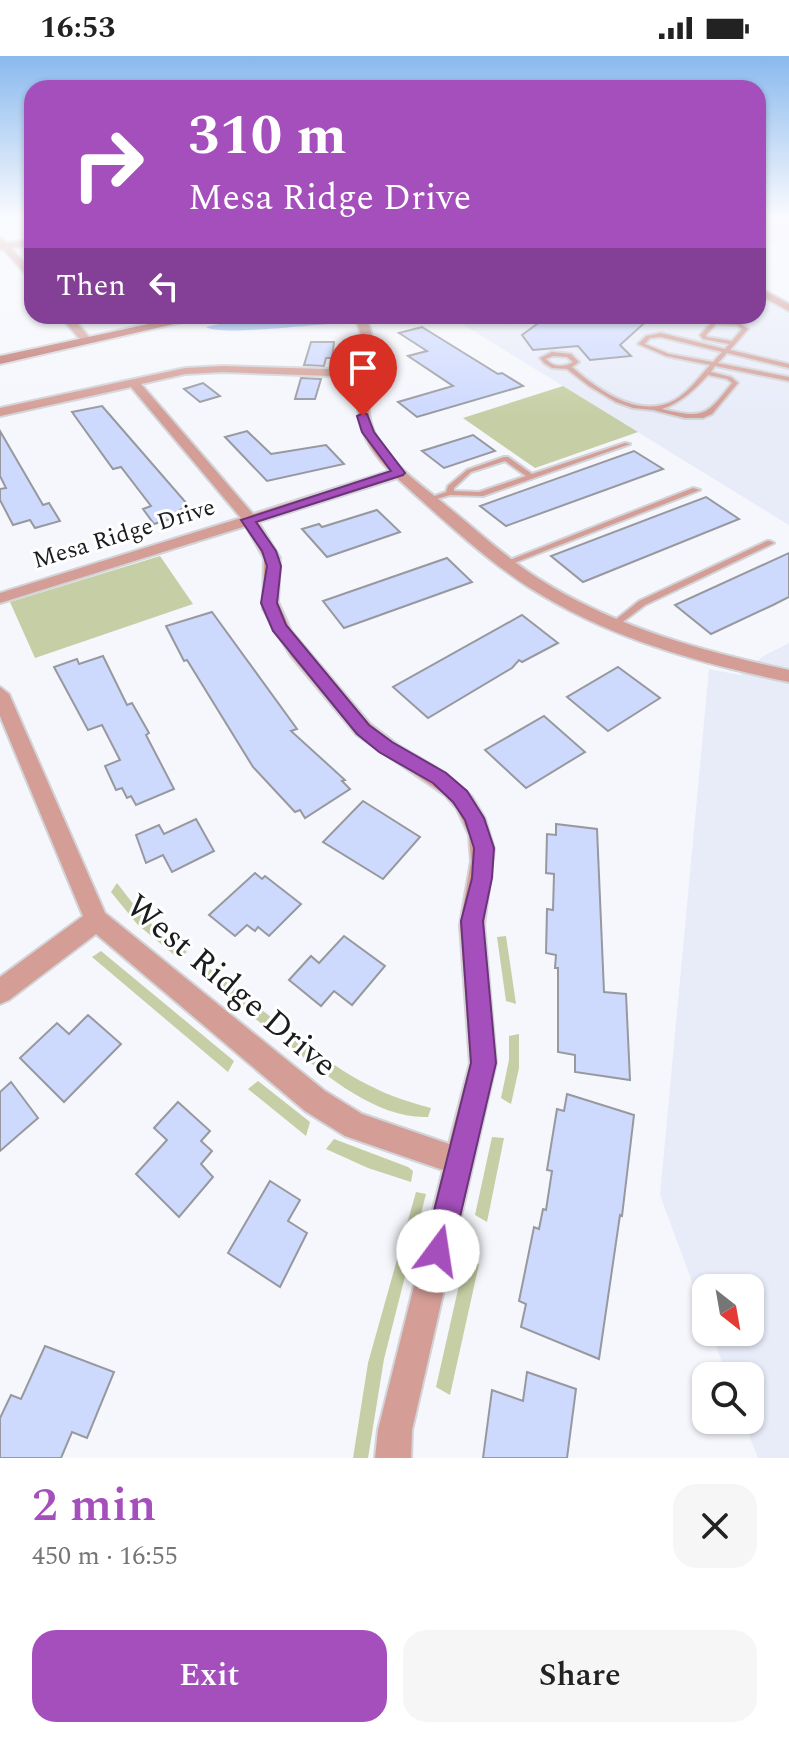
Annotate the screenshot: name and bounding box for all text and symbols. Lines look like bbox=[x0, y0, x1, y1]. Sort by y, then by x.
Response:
text: 16:53 bbox=[40, 5, 115, 51]
text: 310 m bbox=[188, 94, 347, 179]
icon: right bbox=[56, 112, 160, 216]
text: Mesa Ridge Drive bbox=[188, 171, 471, 226]
text: Then bbox=[56, 263, 126, 309]
icon: left bbox=[142, 264, 186, 308]
pin bbox=[329, 334, 397, 416]
icon: arrive bbox=[341, 346, 385, 390]
street label: Mesa Ridge Drive bbox=[28, 489, 220, 579]
street label: West Ridge Drive bbox=[114, 882, 348, 1090]
position arrow bbox=[396, 1209, 480, 1293]
north arrow bbox=[692, 1274, 764, 1346]
map controls bbox=[692, 1274, 764, 1434]
button: search bbox=[692, 1362, 764, 1434]
text: 2 min bbox=[32, 1469, 157, 1542]
button: close bbox=[673, 1484, 757, 1568]
text: 450 m · 16:55 bbox=[32, 1536, 178, 1576]
button: Exit bbox=[32, 1630, 387, 1722]
button: Share bbox=[403, 1630, 757, 1722]

